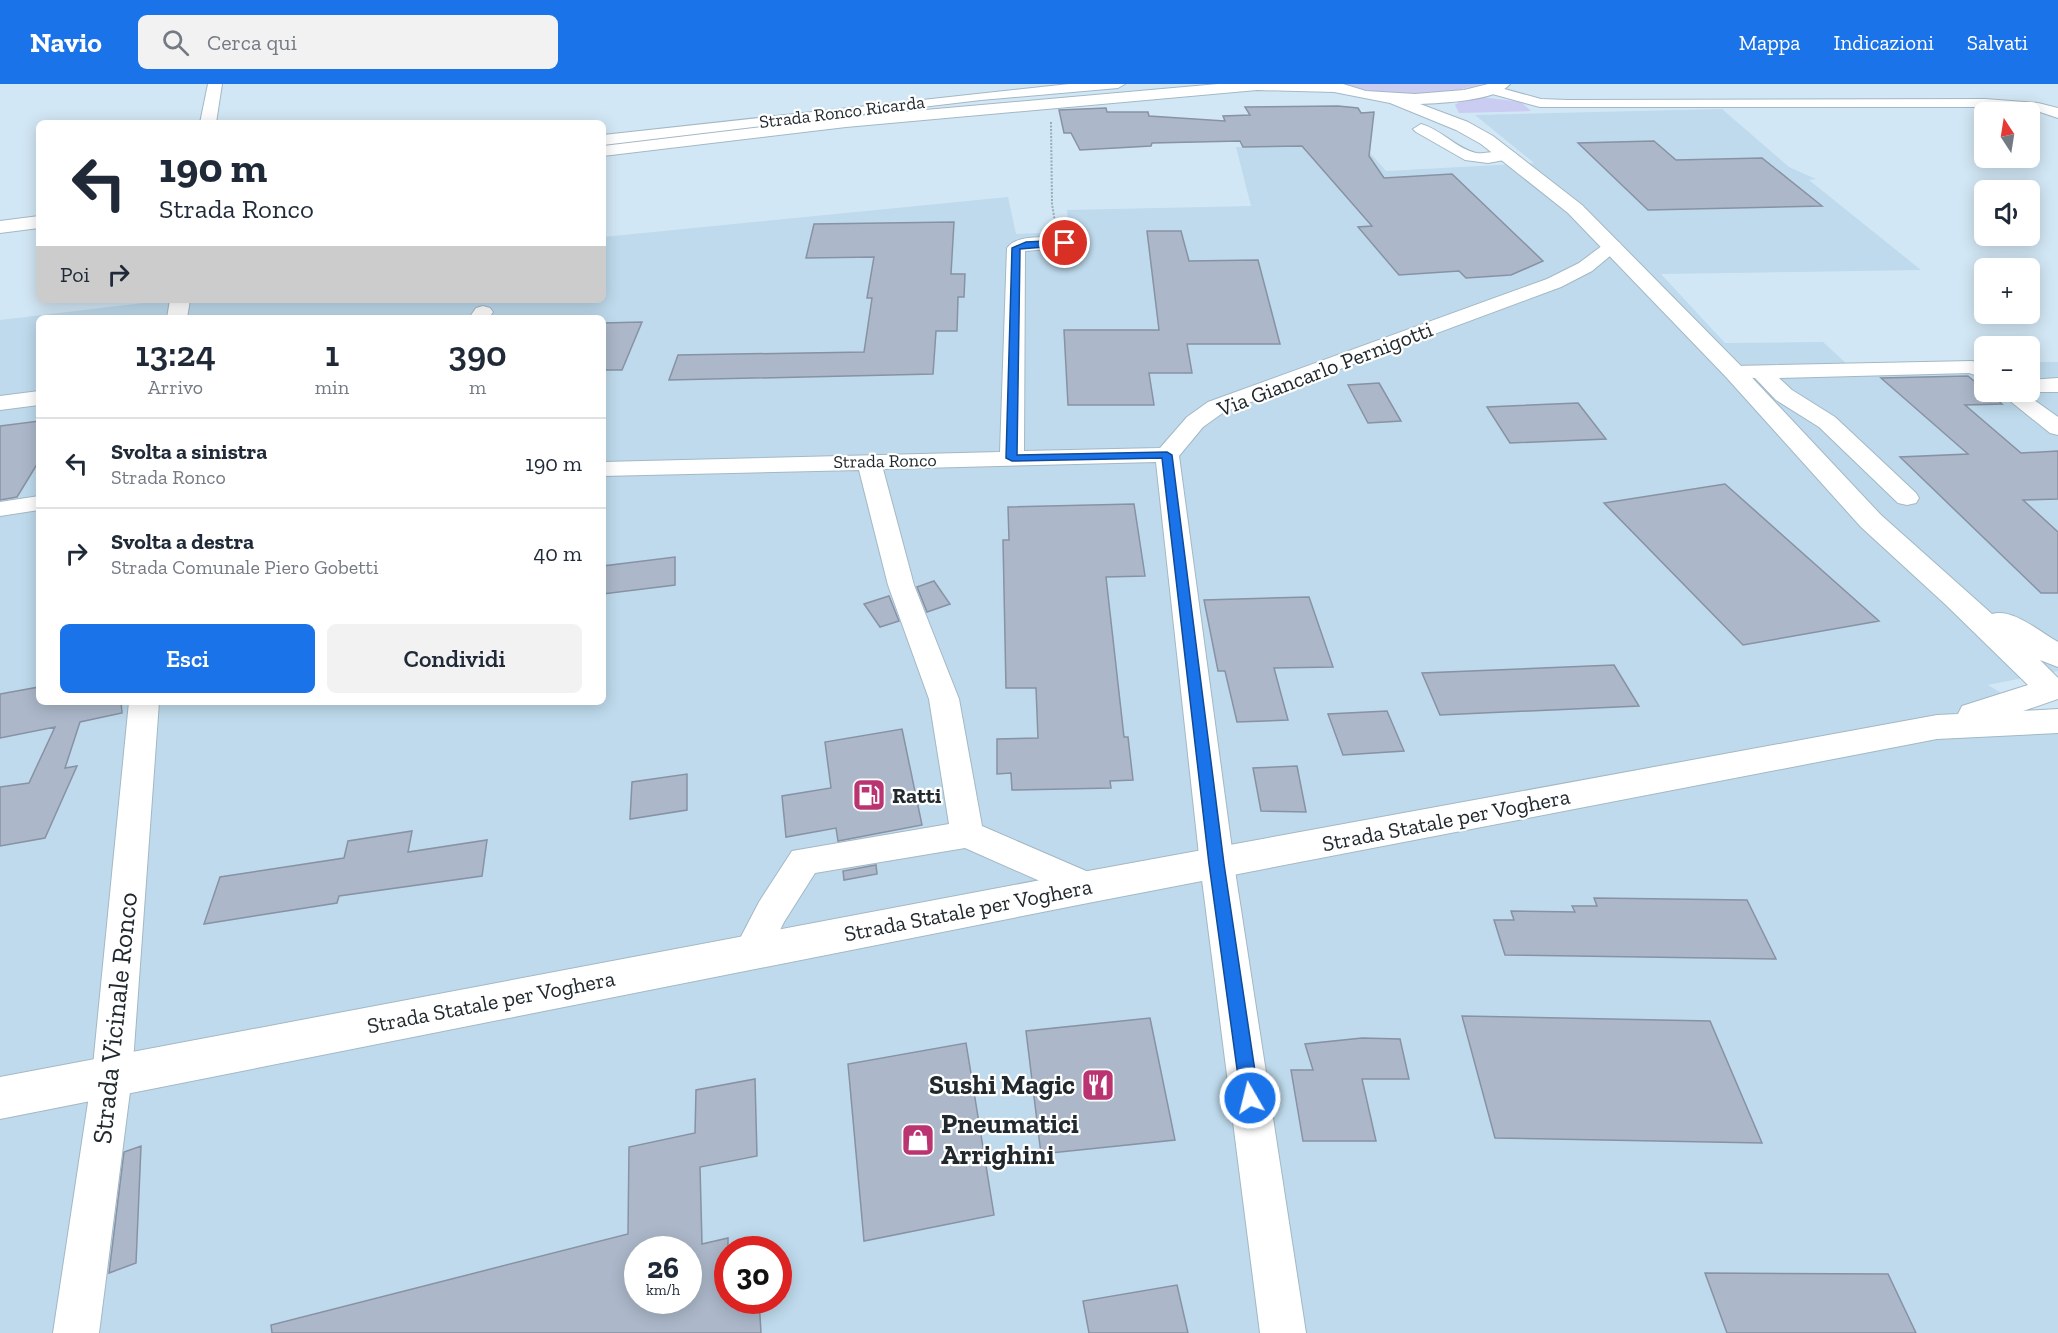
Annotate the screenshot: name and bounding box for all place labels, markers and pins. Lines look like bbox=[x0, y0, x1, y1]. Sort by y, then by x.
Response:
pin bbox=[1039, 217, 1090, 268]
fuel station icon: Ratti bbox=[851, 777, 887, 813]
place label: Ratti bbox=[892, 782, 942, 809]
restaurant icon: Sushi Magic bbox=[1080, 1067, 1116, 1103]
place label: Sushi Magic bbox=[929, 1069, 1075, 1101]
place label: Pneumatici Arrighini bbox=[941, 1108, 1079, 1171]
shop icon: Pneumatici Arrighini bbox=[900, 1122, 936, 1158]

